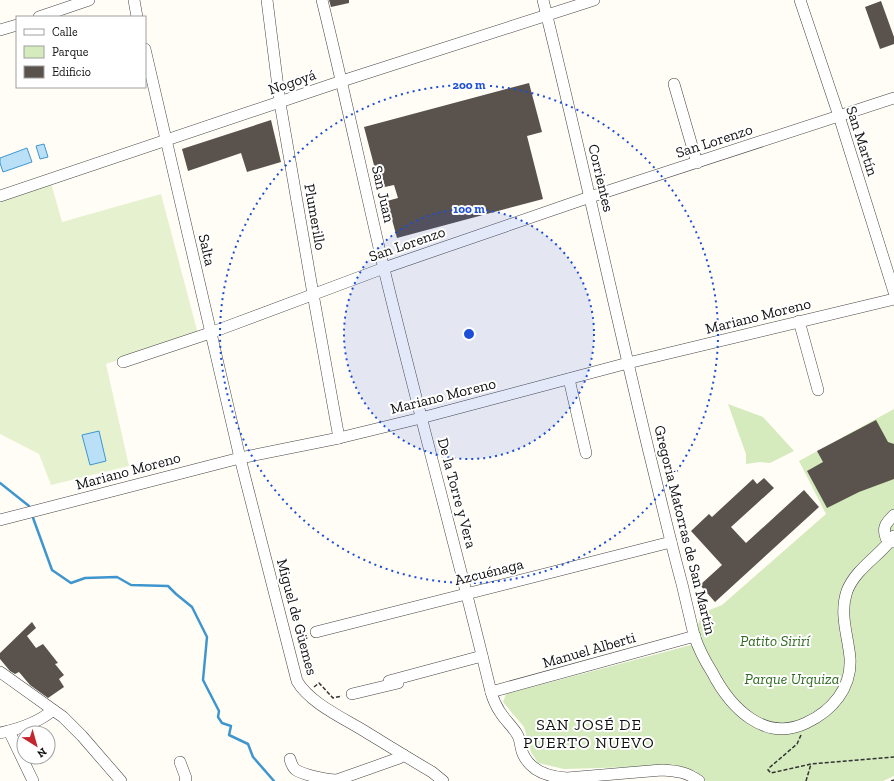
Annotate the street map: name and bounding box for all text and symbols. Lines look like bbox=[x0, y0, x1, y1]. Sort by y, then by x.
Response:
legend bbox=[16, 16, 146, 88]
text: Calle bbox=[52, 25, 78, 39]
text: Parque bbox=[52, 45, 89, 59]
text: Edificio bbox=[52, 65, 91, 79]
street label: Nogoyá bbox=[266, 66, 318, 98]
text: 200 m bbox=[452, 78, 486, 92]
street label: San Martín bbox=[842, 104, 882, 179]
street label: San Lorenzo bbox=[673, 120, 755, 162]
street label: Corrientes bbox=[584, 142, 618, 214]
street label: San Juan bbox=[368, 164, 398, 225]
street label: Plumerillo bbox=[300, 182, 330, 252]
text: 100 m bbox=[453, 202, 485, 216]
street label: San Lorenzo bbox=[366, 222, 448, 265]
street label: Salta bbox=[195, 232, 219, 268]
street label: Mariano Moreno bbox=[703, 294, 813, 338]
centre of rings bbox=[462, 327, 476, 341]
street label: Mariano Moreno bbox=[388, 374, 498, 418]
street label: Gregoria Matorras de San Martín bbox=[650, 423, 720, 637]
street label: De la Torre y Vera bbox=[434, 436, 480, 550]
street label: Mariano Moreno bbox=[74, 448, 183, 494]
street label: Azcuénaga bbox=[453, 555, 525, 589]
street label: Miguel de Güemes bbox=[273, 557, 321, 677]
street label: Manuel Alberti bbox=[540, 628, 638, 672]
park label: Patito Sirirí bbox=[740, 632, 811, 650]
park label: Parque Urquiza bbox=[745, 670, 839, 688]
district label: SAN JOSÉ DE PUERTO NUEVO bbox=[523, 715, 655, 752]
north arrow bbox=[16, 725, 56, 765]
text: N bbox=[34, 745, 49, 761]

